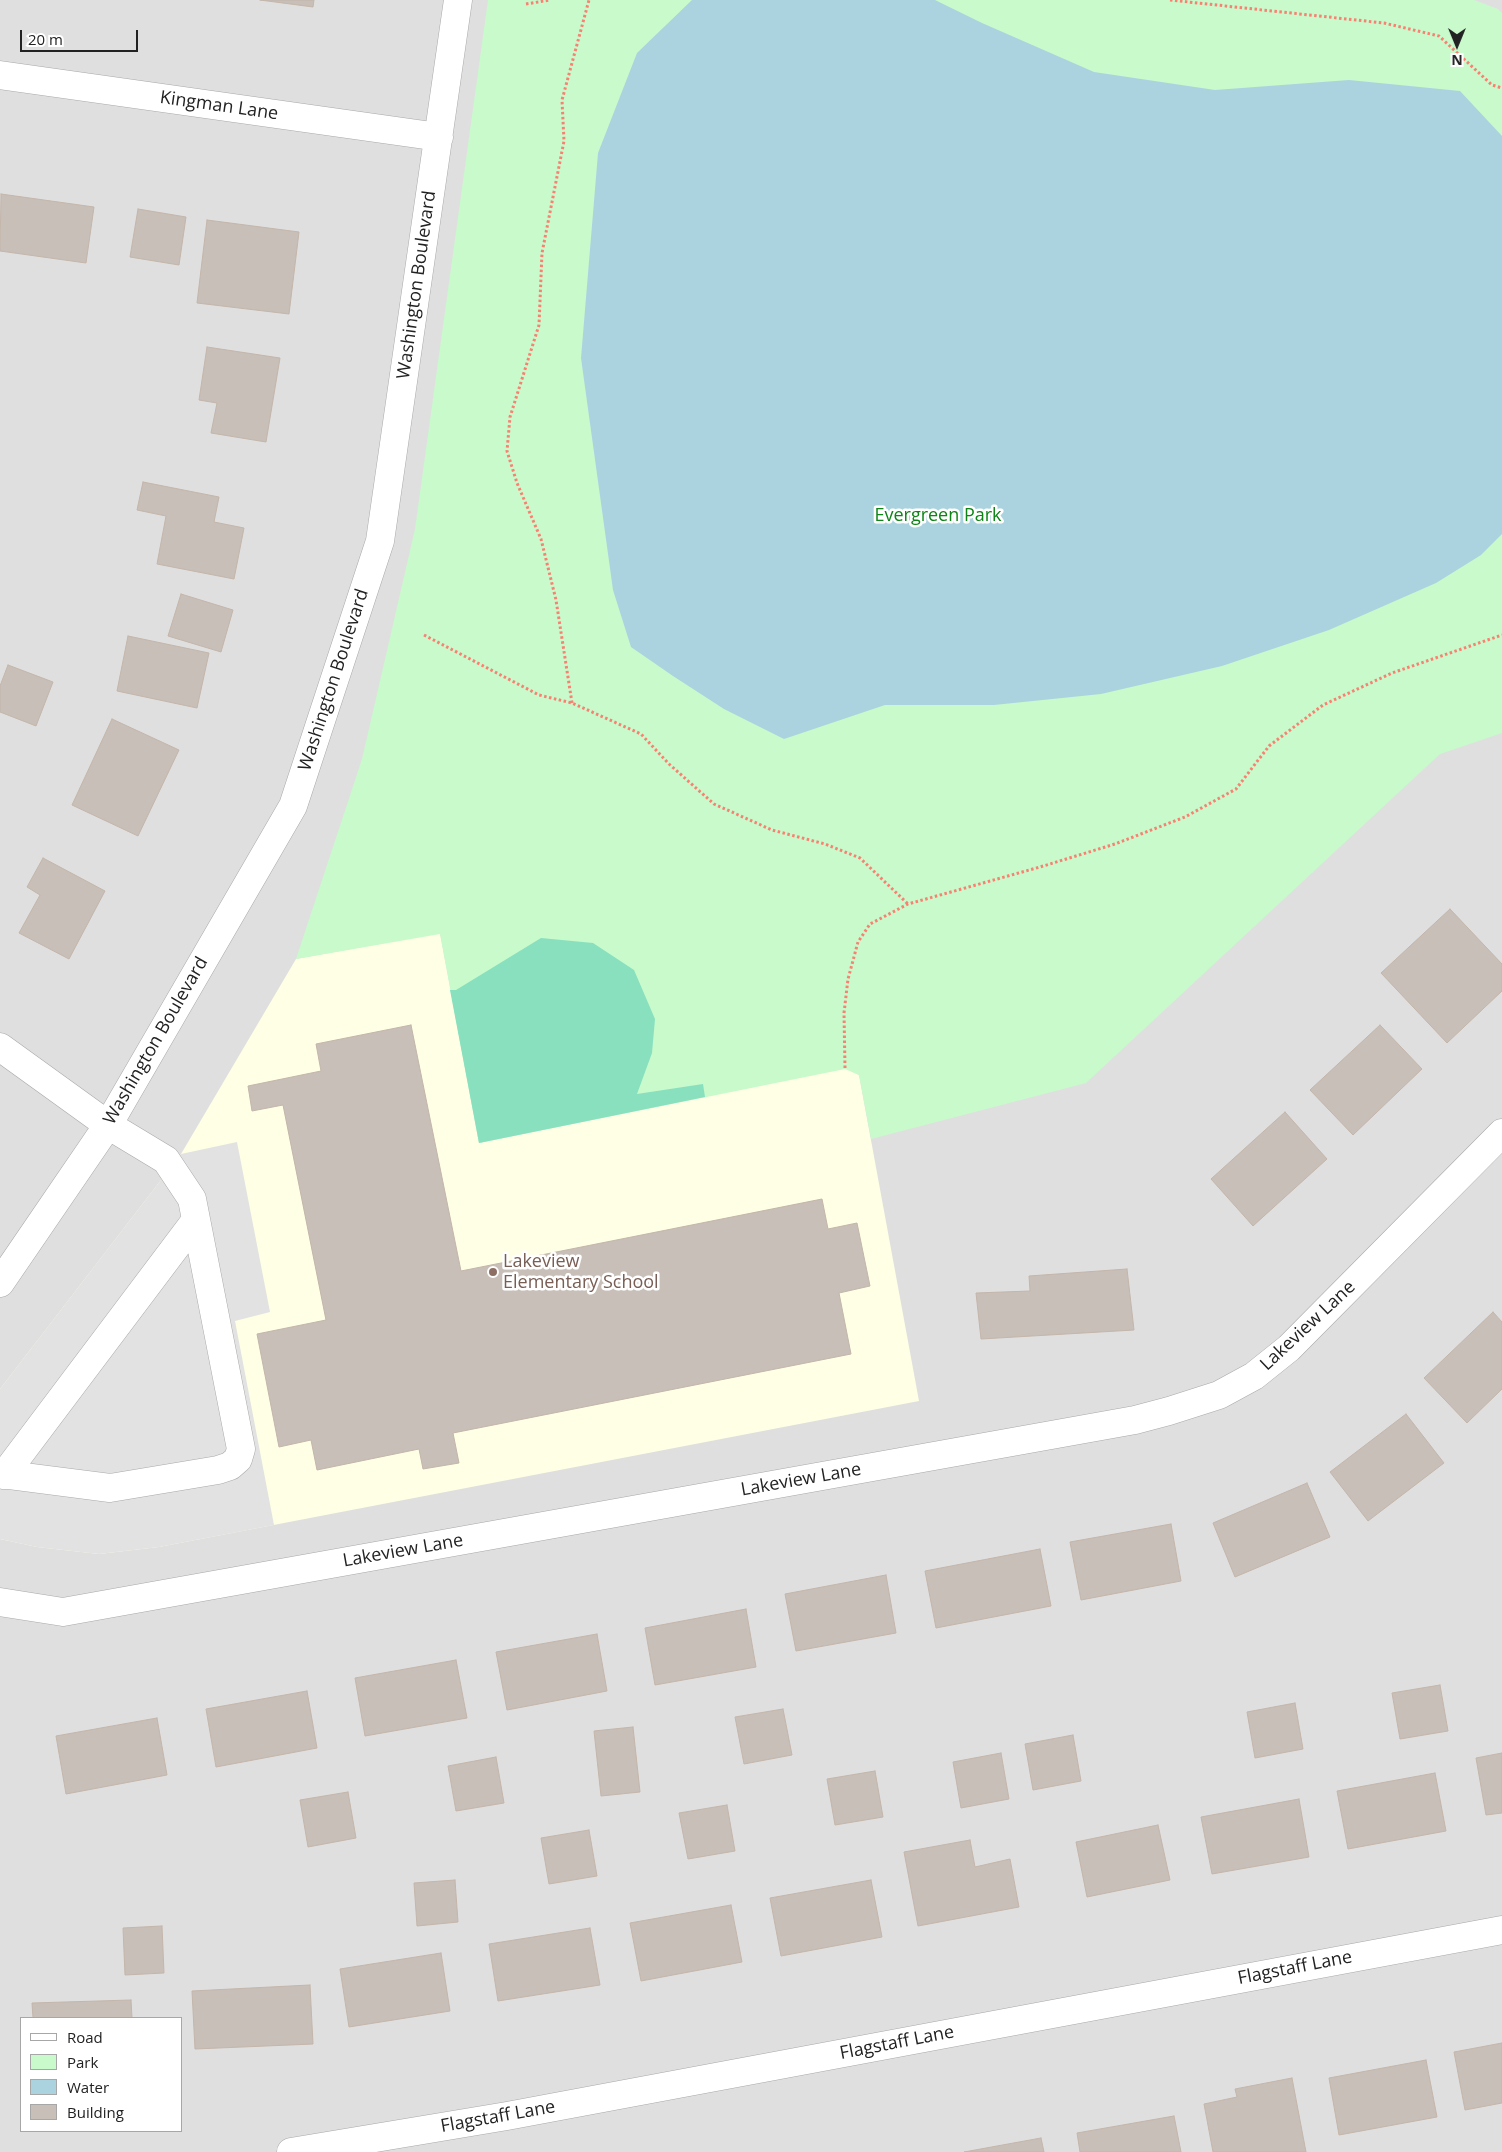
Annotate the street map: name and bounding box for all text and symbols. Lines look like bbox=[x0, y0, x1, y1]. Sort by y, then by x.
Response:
scale bar bbox=[22, 20, 140, 52]
north arrow bbox=[1432, 20, 1482, 70]
text: 20 m bbox=[28, 29, 63, 49]
text: N bbox=[1451, 51, 1463, 70]
street label: Kingman Lane bbox=[158, 87, 280, 125]
street label: Washington Boulevard bbox=[393, 189, 441, 381]
park label: Evergreen Park bbox=[874, 505, 1002, 527]
street label: Washington Boulevard bbox=[294, 586, 374, 774]
street label: Washington Boulevard bbox=[99, 953, 213, 1129]
place label: Lakeview Elementary School bbox=[503, 1251, 659, 1294]
marker: Lakeview Elementary School bbox=[487, 1266, 499, 1278]
street label: Lakeview Lane bbox=[1256, 1277, 1360, 1375]
street label: Lakeview Lane bbox=[739, 1459, 863, 1501]
street label: Lakeview Lane bbox=[341, 1530, 465, 1572]
street label: Flagstaff Lane bbox=[1236, 1946, 1354, 1990]
legend bbox=[20, 2017, 182, 2132]
street label: Flagstaff Lane bbox=[838, 2021, 956, 2065]
text: Road bbox=[67, 2027, 103, 2047]
text: Park bbox=[67, 2052, 98, 2072]
text: Water bbox=[67, 2077, 109, 2097]
street label: Flagstaff Lane bbox=[439, 2096, 557, 2138]
text: Building bbox=[67, 2102, 124, 2122]

